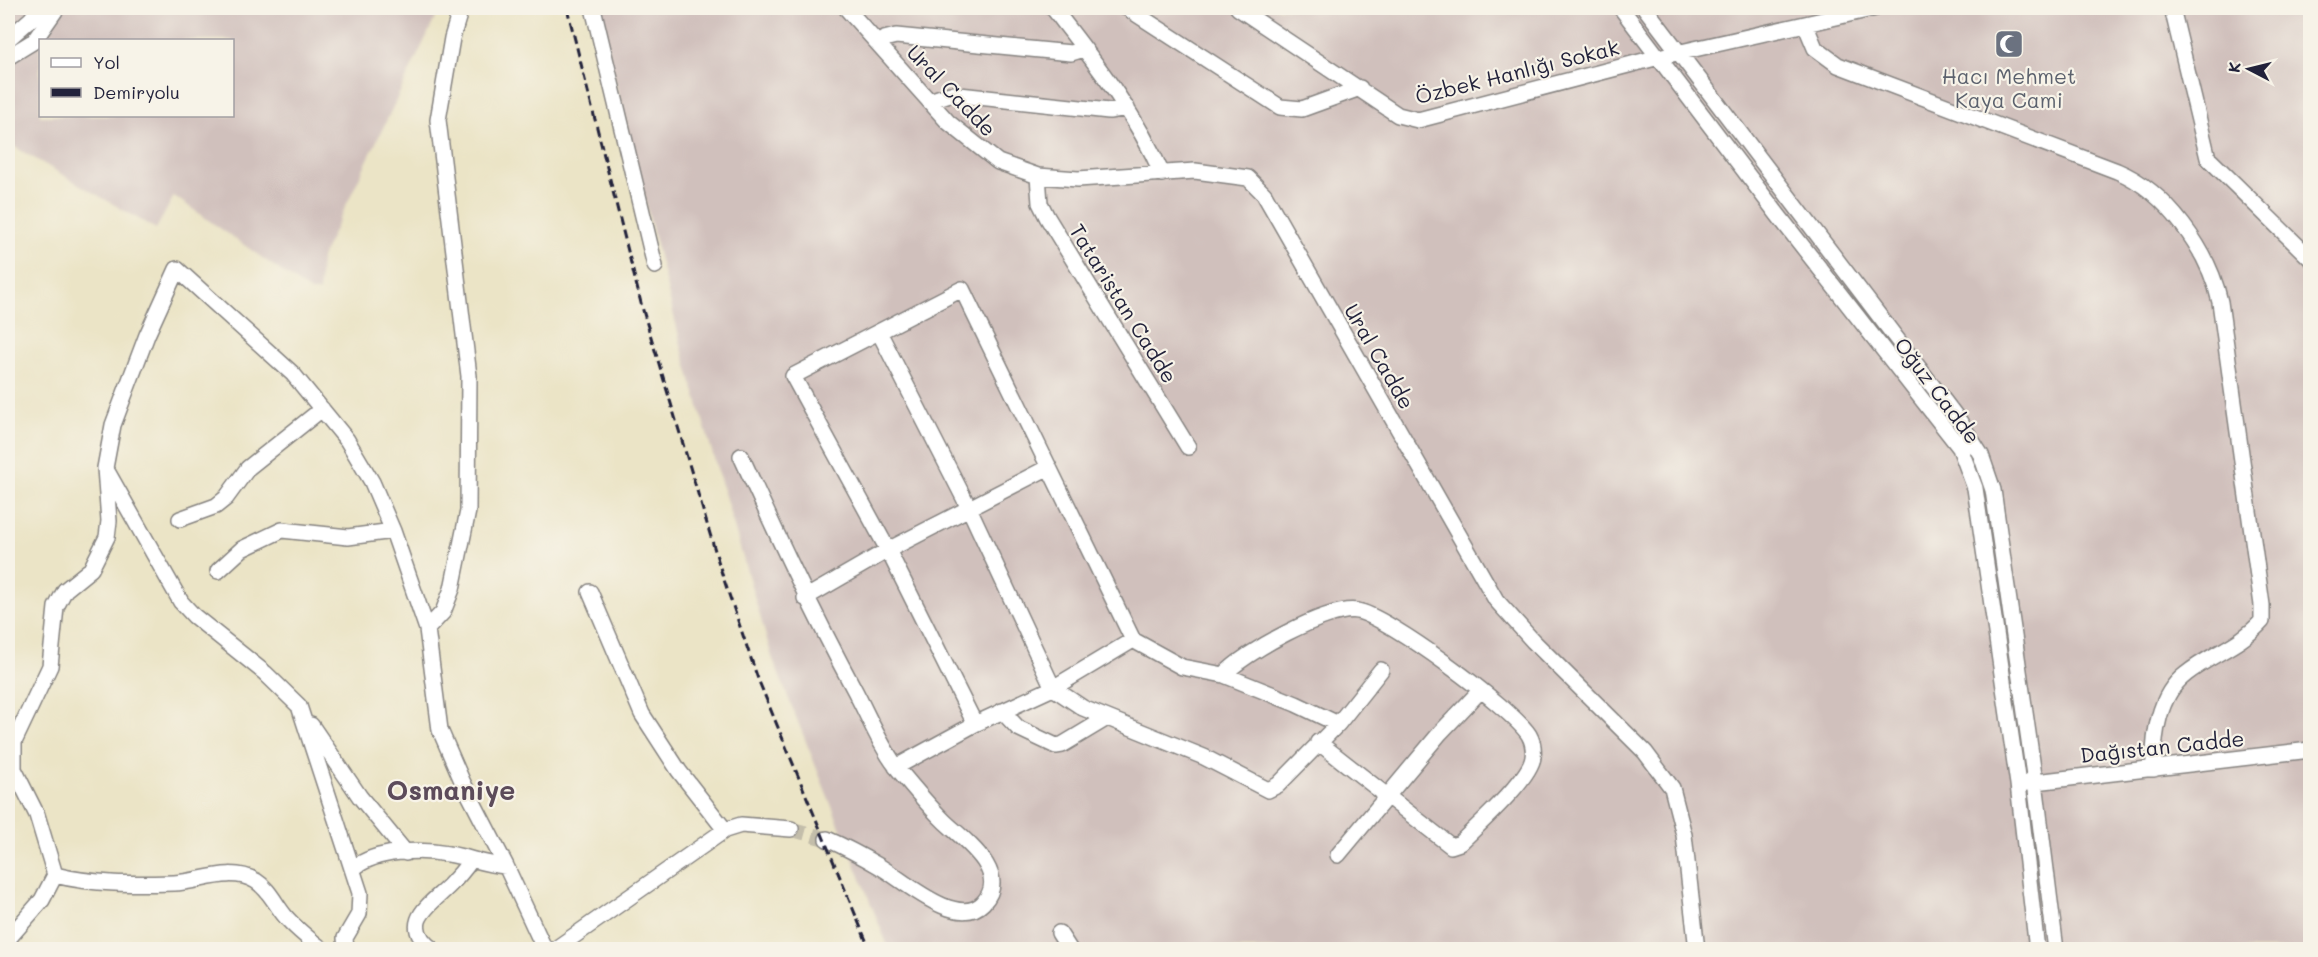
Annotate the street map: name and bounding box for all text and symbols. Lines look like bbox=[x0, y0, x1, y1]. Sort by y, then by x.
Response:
mosque icon: Hacı Mehmet Kaya Cami bbox=[1993, 28, 2025, 60]
street label: Özbek Hanlığı Sokak bbox=[1412, 33, 1622, 109]
street label: Ural Cadde bbox=[902, 38, 1002, 142]
legend bbox=[39, 39, 234, 117]
north arrow bbox=[2219, 39, 2279, 99]
text: Yol bbox=[93, 50, 120, 74]
text: K bbox=[2223, 61, 2245, 74]
place label: Hacı Mehmet Kaya Cami bbox=[1942, 62, 2076, 113]
text: Demiryolu bbox=[93, 80, 180, 104]
street label: Tataristan Cadde bbox=[1064, 218, 1184, 388]
street label: Ural Cadde bbox=[1339, 298, 1421, 414]
street label: Oğuz Cadde bbox=[1889, 331, 1987, 449]
street label: Dağıstan Cadde bbox=[2079, 724, 2245, 768]
district label: Osmaniye bbox=[387, 772, 515, 807]

